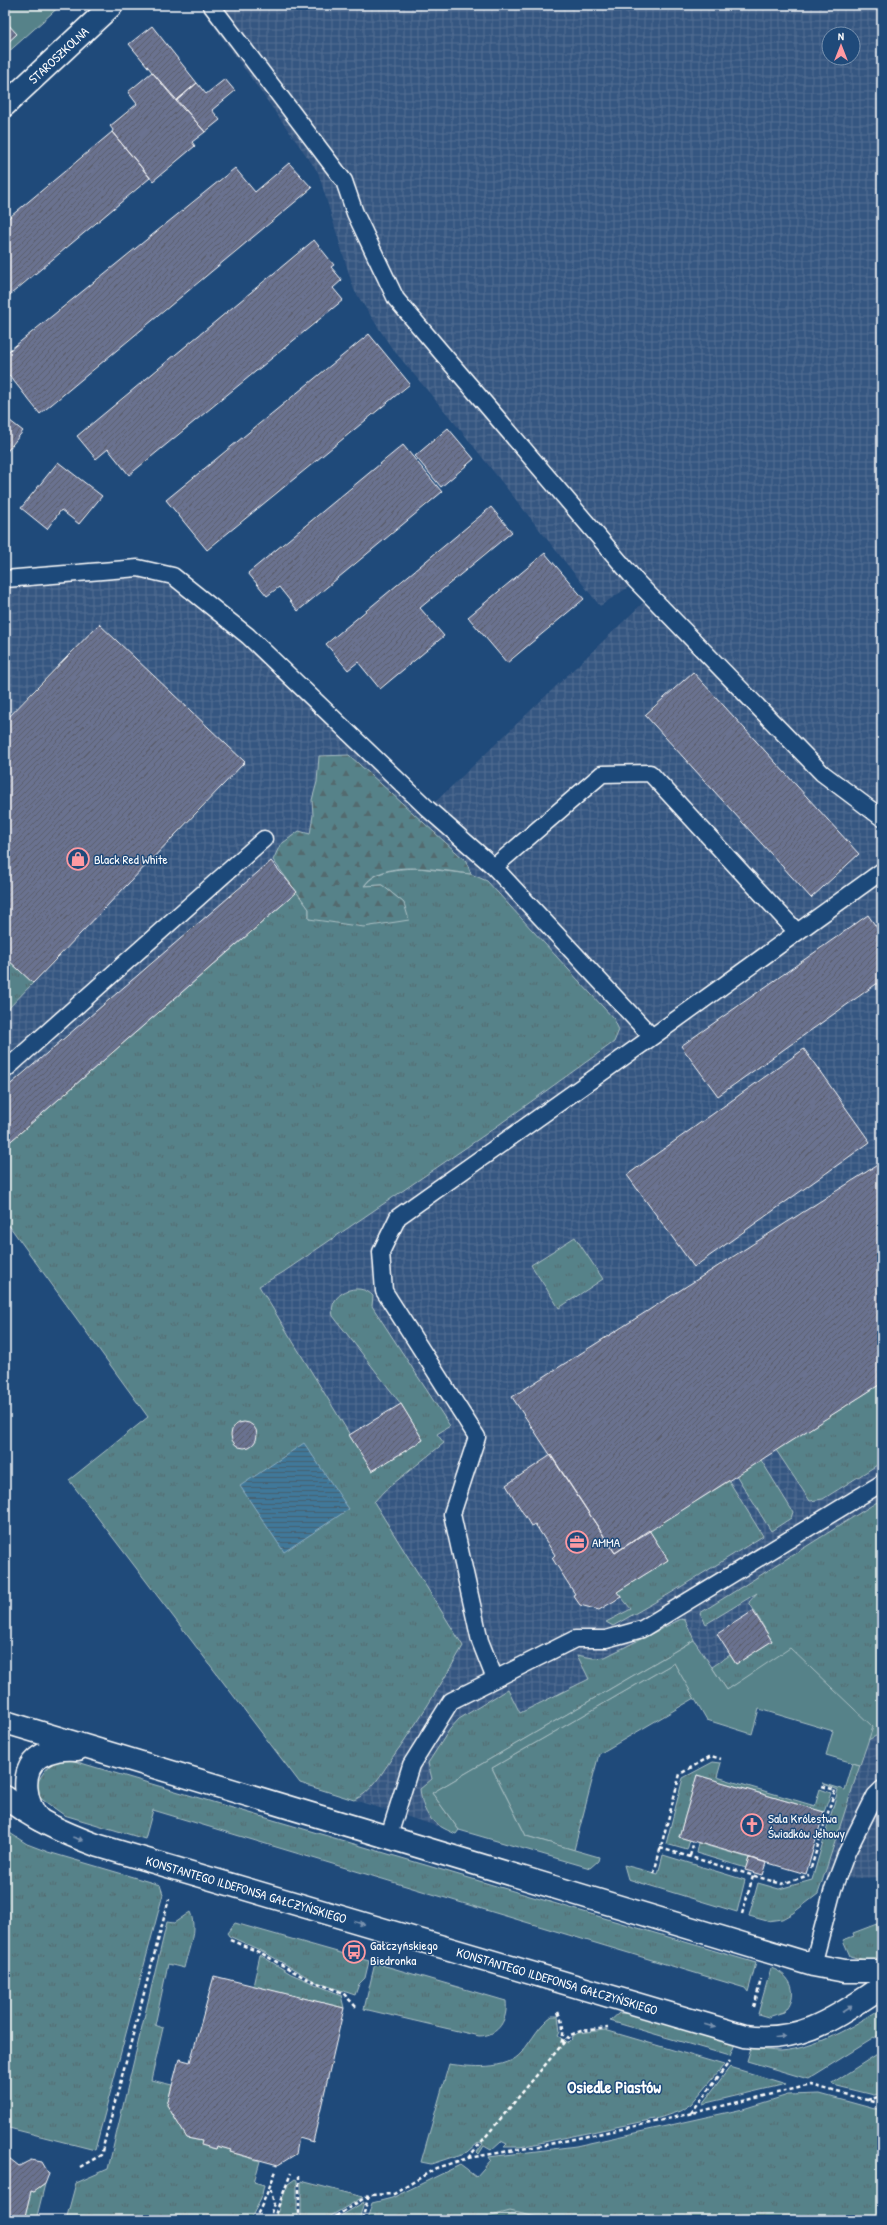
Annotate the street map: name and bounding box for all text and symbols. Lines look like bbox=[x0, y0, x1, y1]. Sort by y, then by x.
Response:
street label: STAROSZKOLNA bbox=[24, 22, 93, 88]
north arrow bbox=[821, 26, 861, 66]
text: N bbox=[838, 29, 844, 43]
shop icon: Black Red White bbox=[65, 846, 91, 872]
place label: Black Red White bbox=[94, 850, 168, 868]
office icon: AMMA bbox=[564, 1529, 590, 1555]
place label: AMMA bbox=[592, 1533, 621, 1551]
place label: Sala Królestwa Świadków Jehowy bbox=[768, 1809, 845, 1842]
church icon: Sala Królestwa Świadków Jehowy bbox=[739, 1812, 765, 1838]
one-way arrow bbox=[73, 1836, 85, 1842]
street label: KONSTANTEGO ILDEFONSA GAŁCZYŃSKIEGO bbox=[144, 1851, 349, 1927]
one-way arrow bbox=[354, 1920, 366, 1926]
place label: Gałczyńskiego Biedronka bbox=[370, 1936, 438, 1969]
bus stop icon: Gałczyńskiego Biedronka bbox=[341, 1939, 367, 1965]
street label: KONSTANTEGO ILDEFONSA GAŁCZYŃSKIEGO bbox=[454, 1943, 660, 2019]
one-way arrow bbox=[842, 2005, 852, 2013]
one-way arrow bbox=[705, 2023, 717, 2029]
one-way arrow bbox=[774, 2034, 786, 2041]
district label: Osiedle Piastów bbox=[567, 2075, 661, 2098]

